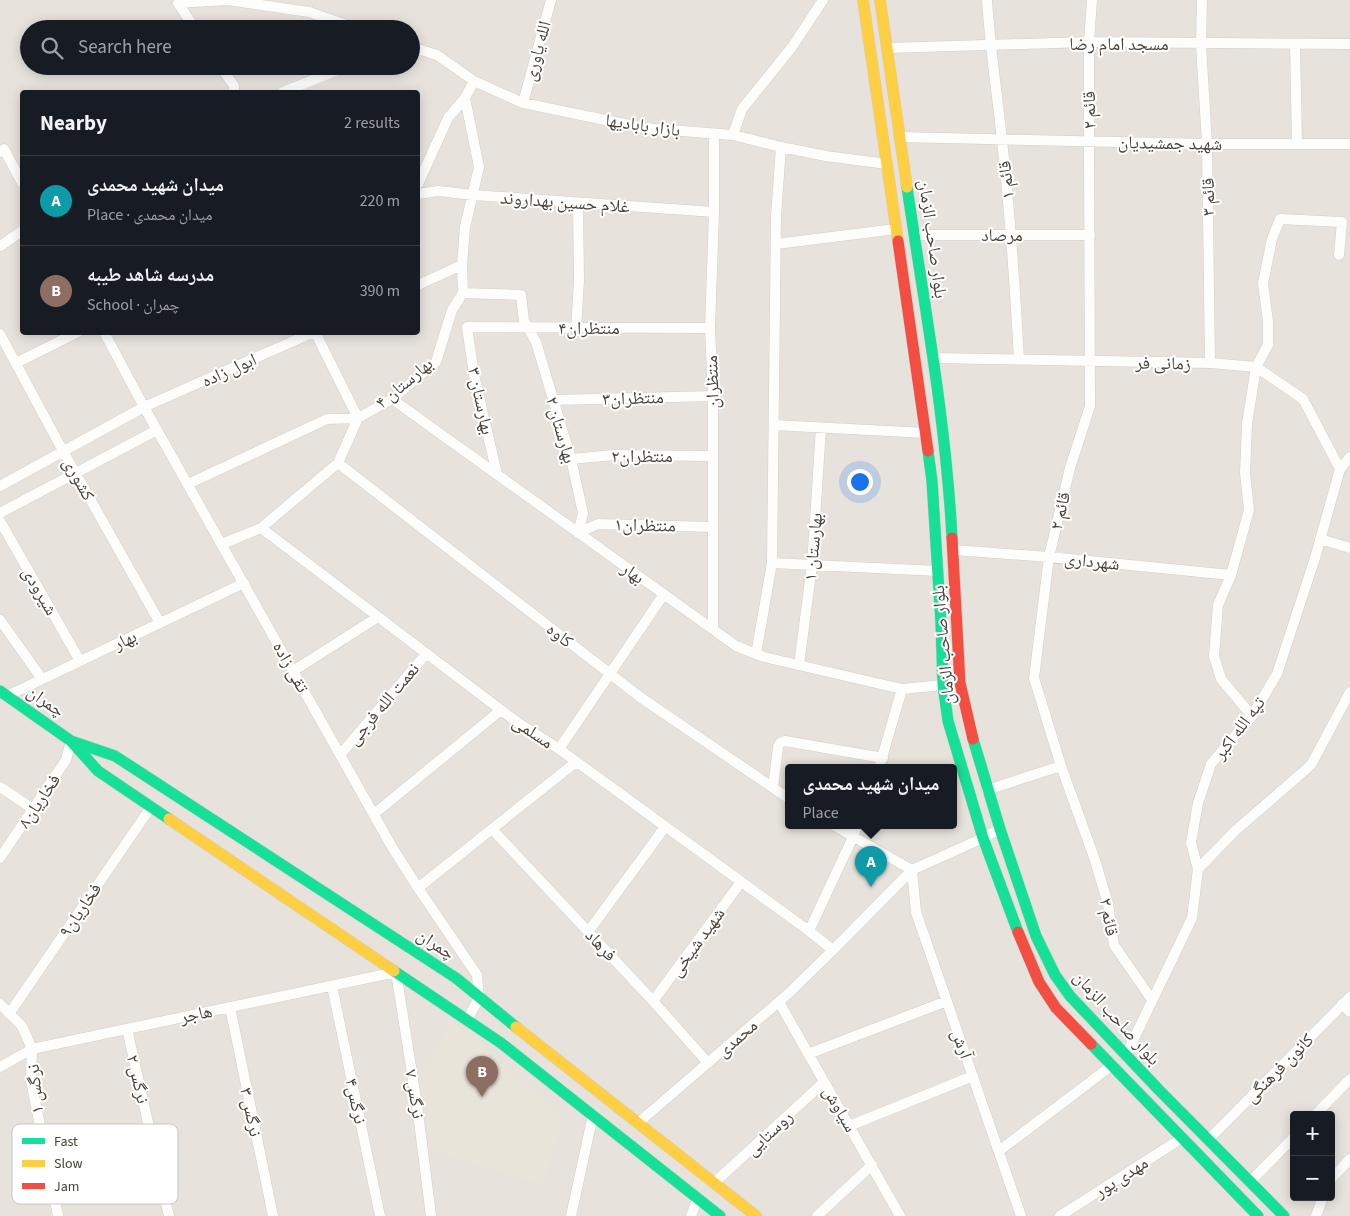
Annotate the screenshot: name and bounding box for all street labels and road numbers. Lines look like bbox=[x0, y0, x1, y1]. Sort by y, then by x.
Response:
street label: الله یاوری bbox=[517, 18, 558, 84]
street label: مسجد امام رضا bbox=[1069, 32, 1169, 57]
street label: قائم ۲ bbox=[1077, 91, 1102, 129]
street label: بازار بابادیها bbox=[604, 108, 682, 143]
street label: شهید جمشیدیان bbox=[1118, 130, 1222, 157]
street label: قائم ۱ bbox=[992, 160, 1021, 200]
street label: بلوار صاحب الزمان bbox=[912, 178, 953, 300]
street label: قائم ۳ bbox=[1196, 178, 1221, 216]
street label: غلام حسین بهداروند bbox=[499, 185, 631, 220]
street label: مرصاد bbox=[981, 223, 1023, 248]
street label: منتظران۴ bbox=[558, 316, 620, 341]
street label: ابول زاده bbox=[198, 347, 261, 394]
street label: زمانی فر bbox=[1134, 351, 1191, 376]
street label: بهارستان ۴ bbox=[370, 352, 439, 415]
street label: منتظران bbox=[699, 355, 726, 409]
street label: بهارستان ۳ bbox=[461, 365, 500, 437]
street label: منتظران۳ bbox=[602, 385, 664, 412]
street label: بهارستان ۲ bbox=[539, 394, 582, 467]
street label: منتظران۲ bbox=[611, 444, 673, 469]
street label: کشوری bbox=[57, 453, 101, 506]
street label: قائم ۲ bbox=[1044, 490, 1077, 533]
street label: منتظران۱ bbox=[614, 512, 676, 539]
street label: بهارستان ۱ bbox=[798, 512, 829, 582]
street label: شهرداری bbox=[1063, 546, 1121, 577]
street label: بهار bbox=[615, 556, 650, 590]
street label: شیرودی bbox=[16, 562, 64, 620]
street label: بلوار صاحب الزمان bbox=[926, 584, 961, 706]
street label: کاوه bbox=[541, 617, 579, 654]
street label: بهار bbox=[108, 624, 141, 657]
street label: تقی زاده bbox=[266, 637, 315, 697]
street label: نعمت الله فرجی bbox=[341, 658, 425, 751]
street label: چمران bbox=[22, 679, 70, 723]
street label: تپه الله اکبر bbox=[1207, 692, 1271, 766]
street label: مسلمی bbox=[507, 710, 558, 755]
street label: فخاریان۸ bbox=[12, 769, 67, 833]
street label: فخاریان۹ bbox=[53, 878, 108, 942]
street label: قائم ۲ bbox=[1093, 896, 1124, 938]
street label: شهید شیخی bbox=[664, 903, 731, 982]
street label: چمران bbox=[412, 923, 460, 966]
street label: فرهاد bbox=[579, 924, 622, 967]
street label: بلوار صاحب الزمان bbox=[1067, 965, 1166, 1071]
street label: هاجر bbox=[177, 999, 215, 1030]
street label: محمدی bbox=[711, 1013, 763, 1063]
street label: آرش bbox=[945, 1026, 978, 1063]
street label: کانون فرهنگی bbox=[1239, 1028, 1320, 1109]
street label: نرگس ۲ bbox=[120, 1052, 155, 1106]
street label: نرگس ۱ bbox=[20, 1063, 51, 1115]
street label: نرگس ۷ bbox=[398, 1068, 431, 1121]
street label: نرگس۴ bbox=[338, 1076, 373, 1126]
street label: سیاوش bbox=[816, 1082, 863, 1137]
street label: نرگس ۳ bbox=[233, 1085, 268, 1139]
street label: روستایی bbox=[740, 1105, 799, 1162]
street label: مهدی پور bbox=[1089, 1151, 1153, 1205]

